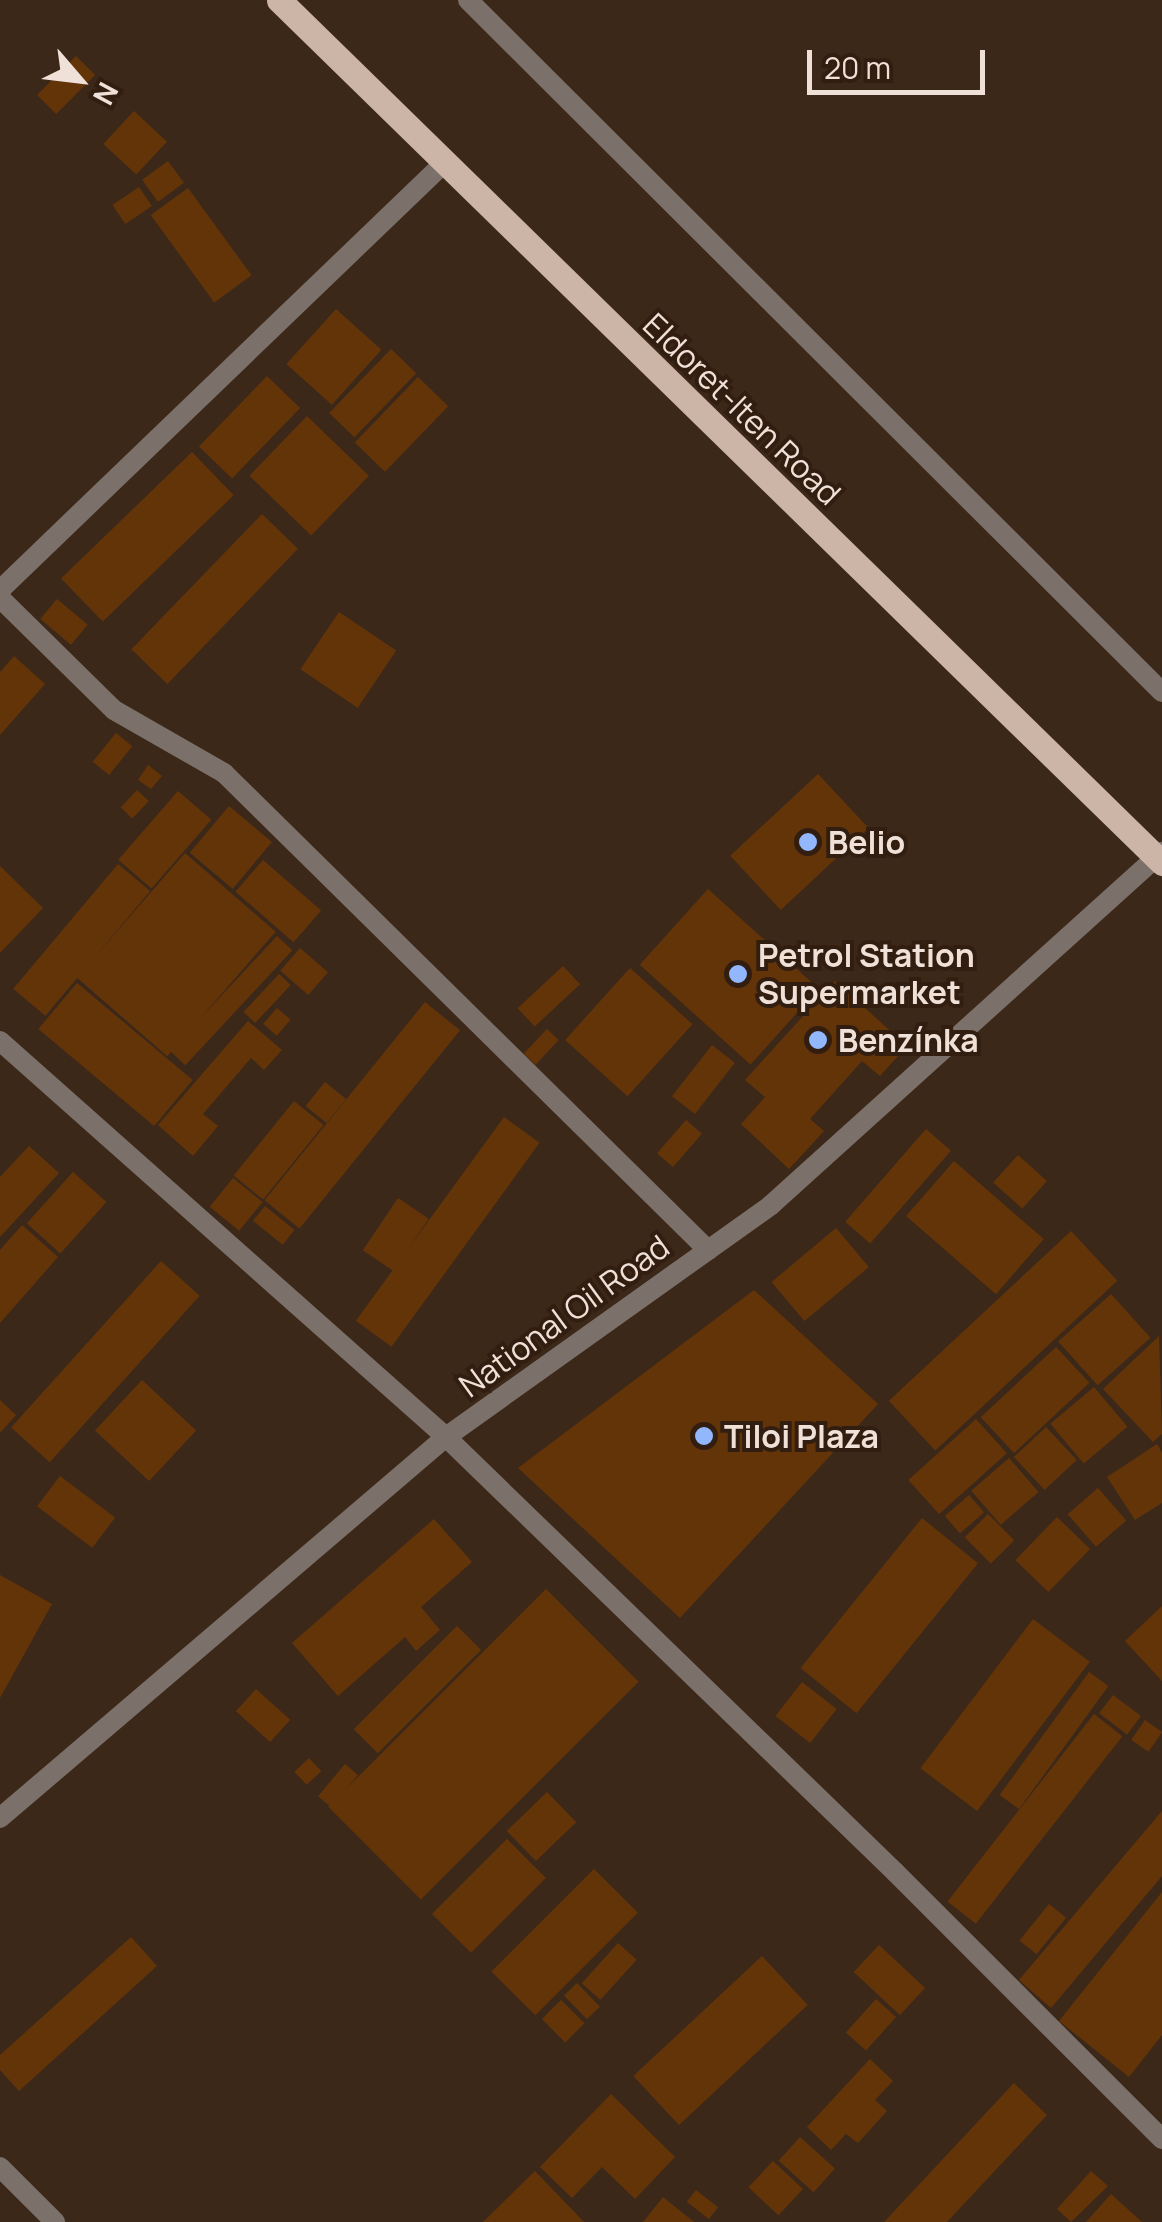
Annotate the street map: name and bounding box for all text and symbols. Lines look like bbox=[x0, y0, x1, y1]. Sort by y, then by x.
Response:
north arrow bbox=[30, 30, 130, 130]
scale bar bbox=[812, 30, 990, 92]
text: 20 m bbox=[824, 47, 891, 88]
text: N bbox=[85, 76, 128, 112]
street label: Eldoret-Iten Road bbox=[636, 305, 848, 513]
place label: Belio bbox=[828, 823, 905, 861]
marker: Belio bbox=[797, 831, 819, 853]
place label: Petrol Station Supermarket bbox=[758, 937, 975, 1012]
marker: Petrol Station Supermarket bbox=[727, 963, 749, 985]
place label: Benzínka bbox=[838, 1021, 979, 1059]
marker: Benzínka bbox=[807, 1029, 829, 1051]
street label: National Oil Road bbox=[452, 1227, 676, 1405]
place label: Tiloi Plaza bbox=[724, 1417, 879, 1455]
marker: Tiloi Plaza bbox=[693, 1425, 715, 1447]

